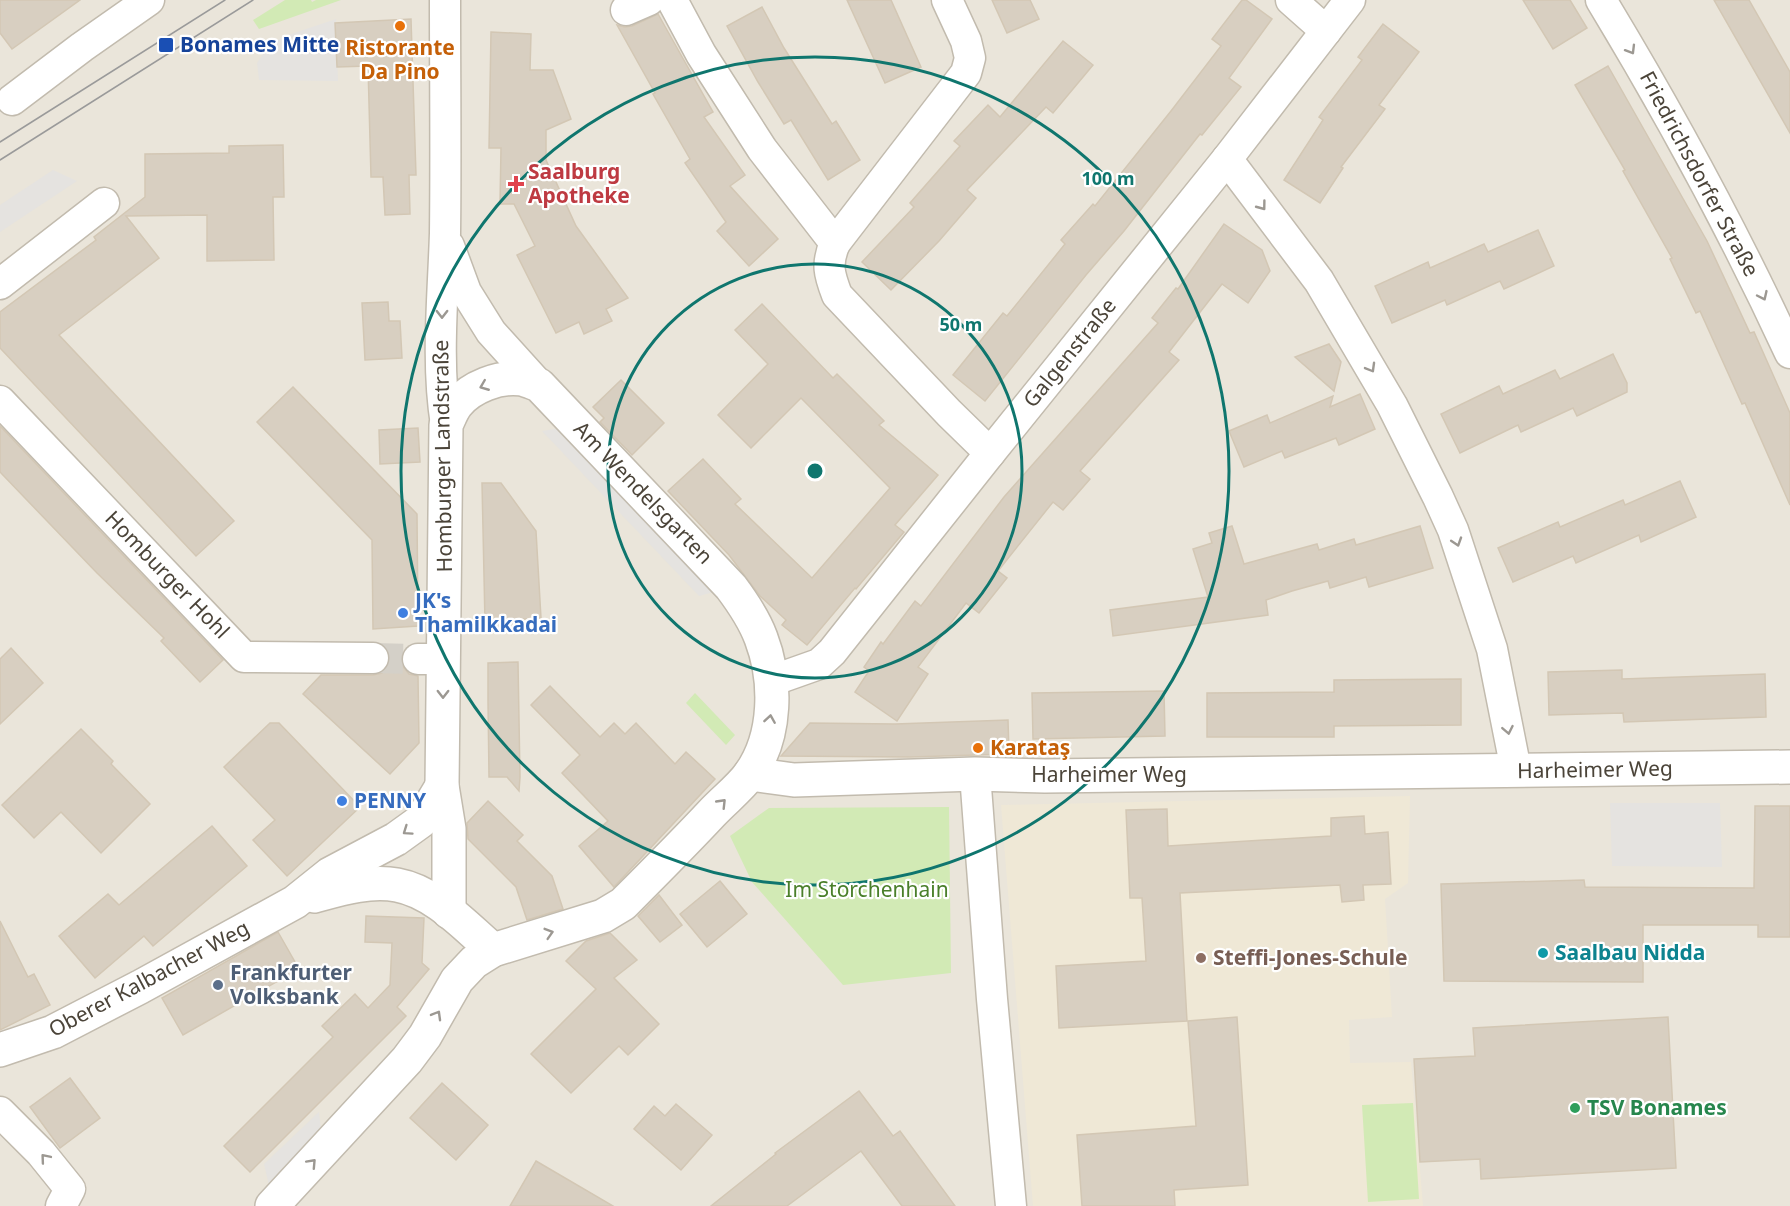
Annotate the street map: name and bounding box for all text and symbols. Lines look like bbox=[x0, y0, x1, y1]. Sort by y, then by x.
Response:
marker: Ristorante Da Pino bbox=[393, 19, 407, 33]
place label: Bonames Mitte bbox=[180, 30, 339, 58]
place label: Ristorante Da Pino bbox=[345, 33, 455, 85]
marker: Bonames Mitte bbox=[157, 36, 175, 54]
one-way arrow bbox=[1624, 44, 1636, 54]
street label: Friedrichsdorfer Straße bbox=[1634, 66, 1766, 281]
place label: Saalburg Apotheke bbox=[528, 157, 630, 209]
text: 100 m bbox=[1081, 166, 1135, 190]
marker: Saalburg Apotheke bbox=[509, 177, 523, 191]
one-way arrow bbox=[1255, 199, 1266, 210]
one-way arrow bbox=[1756, 289, 1768, 300]
street label: Galgenstraße bbox=[1016, 292, 1122, 413]
one-way arrow bbox=[436, 310, 448, 319]
text: 50 m bbox=[940, 312, 982, 336]
street label: Homburger Landstraße bbox=[426, 339, 458, 573]
one-way arrow bbox=[1363, 361, 1375, 372]
one-way arrow bbox=[480, 379, 491, 391]
street label: Am Wendelsgarten bbox=[568, 415, 719, 570]
centre of rings bbox=[805, 461, 825, 481]
street label: Homburger Hohl bbox=[99, 504, 236, 644]
one-way arrow bbox=[1450, 536, 1462, 547]
place label: JK's Thamilkkadai bbox=[413, 586, 557, 638]
marker: JK's Thamilkkadai bbox=[396, 606, 410, 620]
one-way arrow bbox=[437, 689, 449, 698]
one-way arrow bbox=[763, 714, 775, 724]
one-way arrow bbox=[1501, 725, 1514, 735]
place label: Karataş bbox=[990, 733, 1070, 761]
marker: Karataş bbox=[971, 741, 985, 755]
street label: Harheimer Weg bbox=[1517, 754, 1673, 784]
street label: Harheimer Weg bbox=[1031, 760, 1187, 788]
place label: PENNY bbox=[354, 786, 427, 814]
marker: PENNY bbox=[335, 794, 349, 808]
one-way arrow bbox=[715, 799, 726, 810]
one-way arrow bbox=[402, 824, 413, 835]
park label: Im Storchenhain bbox=[785, 875, 949, 903]
street label: Oberer Kalbacher Weg bbox=[43, 913, 254, 1043]
one-way arrow bbox=[543, 928, 554, 940]
place label: Saalbau Nidda bbox=[1555, 938, 1705, 966]
place label: Steffi-Jones-Schule bbox=[1213, 943, 1407, 971]
marker: Saalbau Nidda bbox=[1536, 946, 1550, 960]
marker: Steffi-Jones-Schule bbox=[1194, 951, 1208, 965]
place label: Frankfurter Volksbank bbox=[230, 958, 353, 1010]
marker: Frankfurter Volksbank bbox=[211, 978, 225, 992]
one-way arrow bbox=[430, 1011, 442, 1021]
place label: TSV Bonames bbox=[1587, 1093, 1727, 1121]
marker: TSV Bonames bbox=[1568, 1101, 1582, 1115]
one-way arrow bbox=[42, 1154, 53, 1165]
one-way arrow bbox=[305, 1159, 316, 1170]

